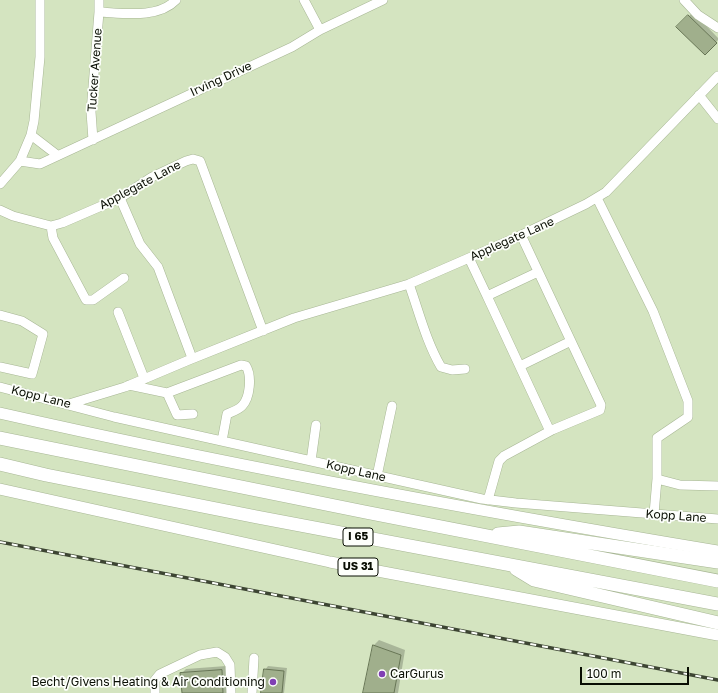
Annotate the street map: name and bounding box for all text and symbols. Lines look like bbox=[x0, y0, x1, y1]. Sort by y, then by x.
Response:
street label: Tucker Avenue bbox=[85, 28, 105, 112]
street label: Irving Drive bbox=[188, 58, 254, 100]
street label: Applegate Lane bbox=[97, 157, 183, 213]
street label: Applegate Lane bbox=[468, 214, 556, 264]
street label: Kopp Lane bbox=[10, 383, 72, 411]
street label: Kopp Lane bbox=[325, 457, 387, 485]
street label: Kopp Lane bbox=[645, 507, 707, 525]
road number: I 65 bbox=[343, 528, 373, 546]
road number: US 31 bbox=[338, 558, 378, 576]
scale bar bbox=[582, 659, 691, 685]
text: 100 m bbox=[587, 666, 621, 681]
place label: CarGurus bbox=[390, 667, 444, 681]
marker: CarGurus bbox=[377, 669, 387, 679]
place label: Becht/Givens Heating & Air Conditioning bbox=[31, 675, 265, 689]
marker: Becht/Givens Heating & Air Conditioning bbox=[268, 677, 278, 687]

